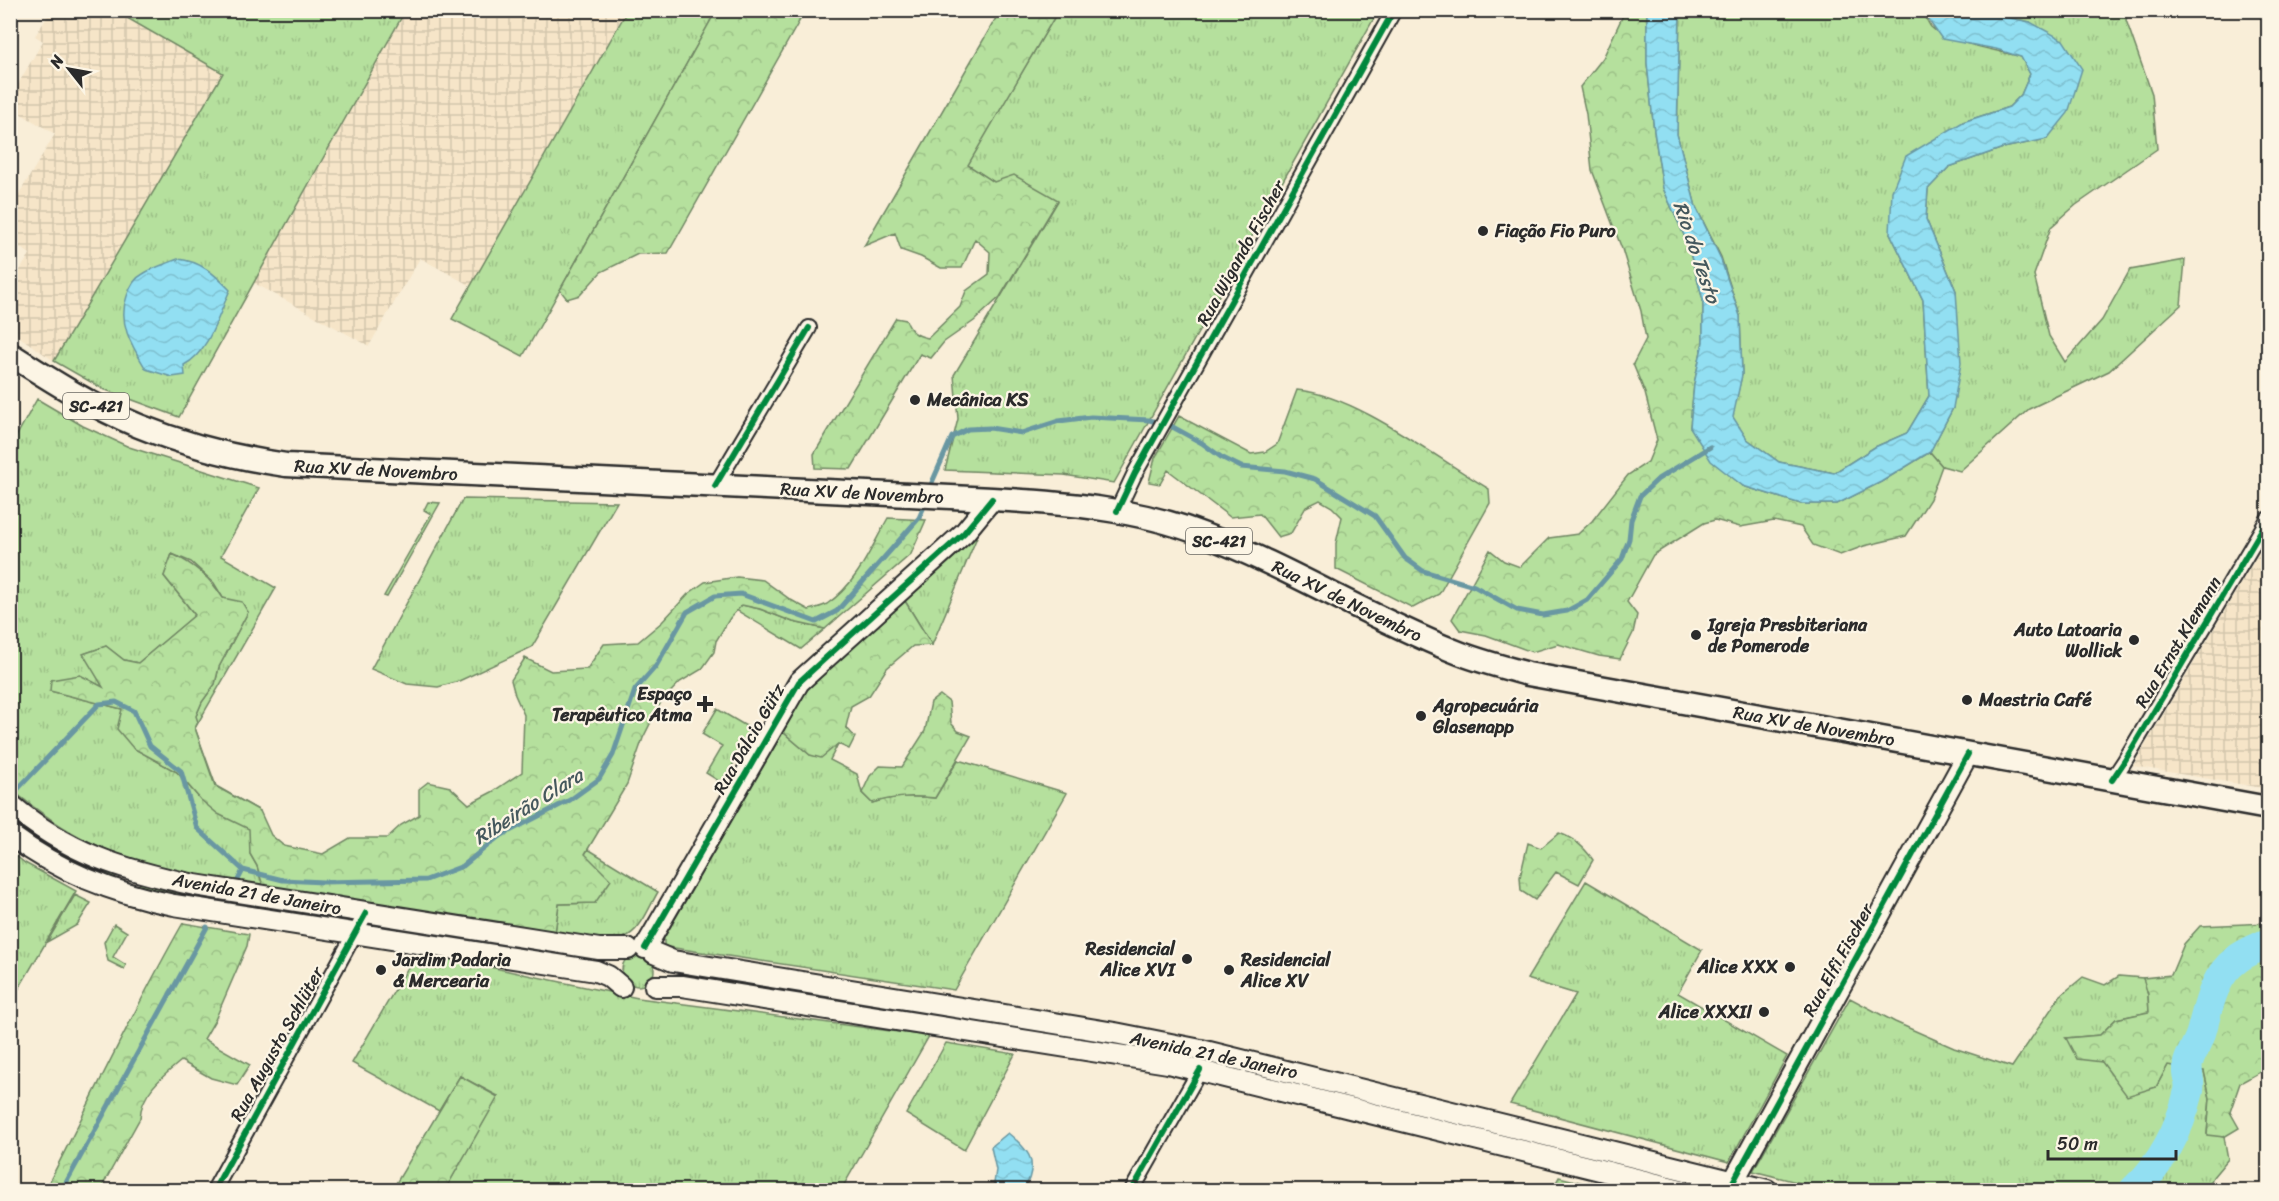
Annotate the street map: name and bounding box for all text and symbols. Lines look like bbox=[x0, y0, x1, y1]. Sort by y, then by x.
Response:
north arrow bbox=[39, 39, 99, 99]
text: N bbox=[41, 49, 72, 75]
street label: Rua Wigando Fischer bbox=[1188, 173, 1295, 332]
water label: Rio do Testo bbox=[1663, 197, 1731, 310]
place label: Fiação Fio Puro bbox=[1494, 215, 1617, 247]
marker: Fiação Fio Puro bbox=[1476, 224, 1490, 238]
place label: Mecânica KS bbox=[926, 384, 1029, 416]
road number: SC-421 bbox=[63, 393, 129, 419]
marker: Mecânica KS bbox=[908, 393, 922, 407]
street label: Rua XV de Novembro bbox=[293, 450, 459, 490]
street label: Rua XV de Novembro bbox=[779, 473, 945, 513]
road number: SC-421 bbox=[1186, 528, 1252, 554]
street label: Rua XV de Novembro bbox=[1266, 551, 1428, 651]
street label: Rua Ernst Klemann bbox=[2126, 570, 2230, 714]
place label: Igreja Presbiteriana de Pomerode bbox=[1707, 609, 1868, 662]
place label: Auto Latoaria Wollick bbox=[2013, 614, 2122, 667]
marker: Igreja Presbiteriana de Pomerode bbox=[1689, 628, 1703, 642]
marker: Auto Latoaria Wollick bbox=[2127, 633, 2141, 647]
street label: Rua Dálcio Gütz bbox=[704, 677, 794, 801]
place label: Espaço Terapêutico Atma bbox=[552, 678, 693, 731]
place label: Maestria Café bbox=[1978, 684, 2092, 716]
place label: Agropecuária Glasenapp bbox=[1432, 690, 1539, 743]
marker: Maestria Café bbox=[1960, 693, 1974, 707]
marker: Espaço Terapêutico Atma bbox=[696, 695, 714, 713]
street label: Rua XV de Novembro bbox=[1731, 696, 1897, 756]
marker: Agropecuária Glasenapp bbox=[1414, 709, 1428, 723]
water label: Ribeirão Clara bbox=[466, 758, 592, 854]
street label: Avenida 21 de Janeiro bbox=[169, 863, 344, 925]
street label: Rua Elfi Fischer bbox=[1794, 896, 1883, 1023]
place label: Residencial Alice XVI bbox=[1085, 933, 1177, 986]
place label: Jardim Padaria & Mercearia bbox=[392, 944, 512, 997]
place label: Residencial Alice XV bbox=[1240, 944, 1331, 997]
place label: Alice XXX bbox=[1697, 951, 1778, 983]
marker: Residencial Alice XVI bbox=[1180, 952, 1194, 966]
street label: Rua Augusto Schlüter bbox=[221, 959, 334, 1127]
marker: Alice XXX bbox=[1783, 960, 1797, 974]
marker: Jardim Padaria & Mercearia bbox=[374, 963, 388, 977]
marker: Residencial Alice XV bbox=[1222, 963, 1236, 977]
place label: Alice XXXII bbox=[1658, 996, 1752, 1028]
marker: Alice XXXII bbox=[1757, 1005, 1771, 1019]
street label: Avenida 21 de Janeiro bbox=[1126, 1021, 1301, 1088]
scale bar bbox=[2048, 1123, 2176, 1161]
text: 50 m bbox=[2057, 1128, 2098, 1160]

